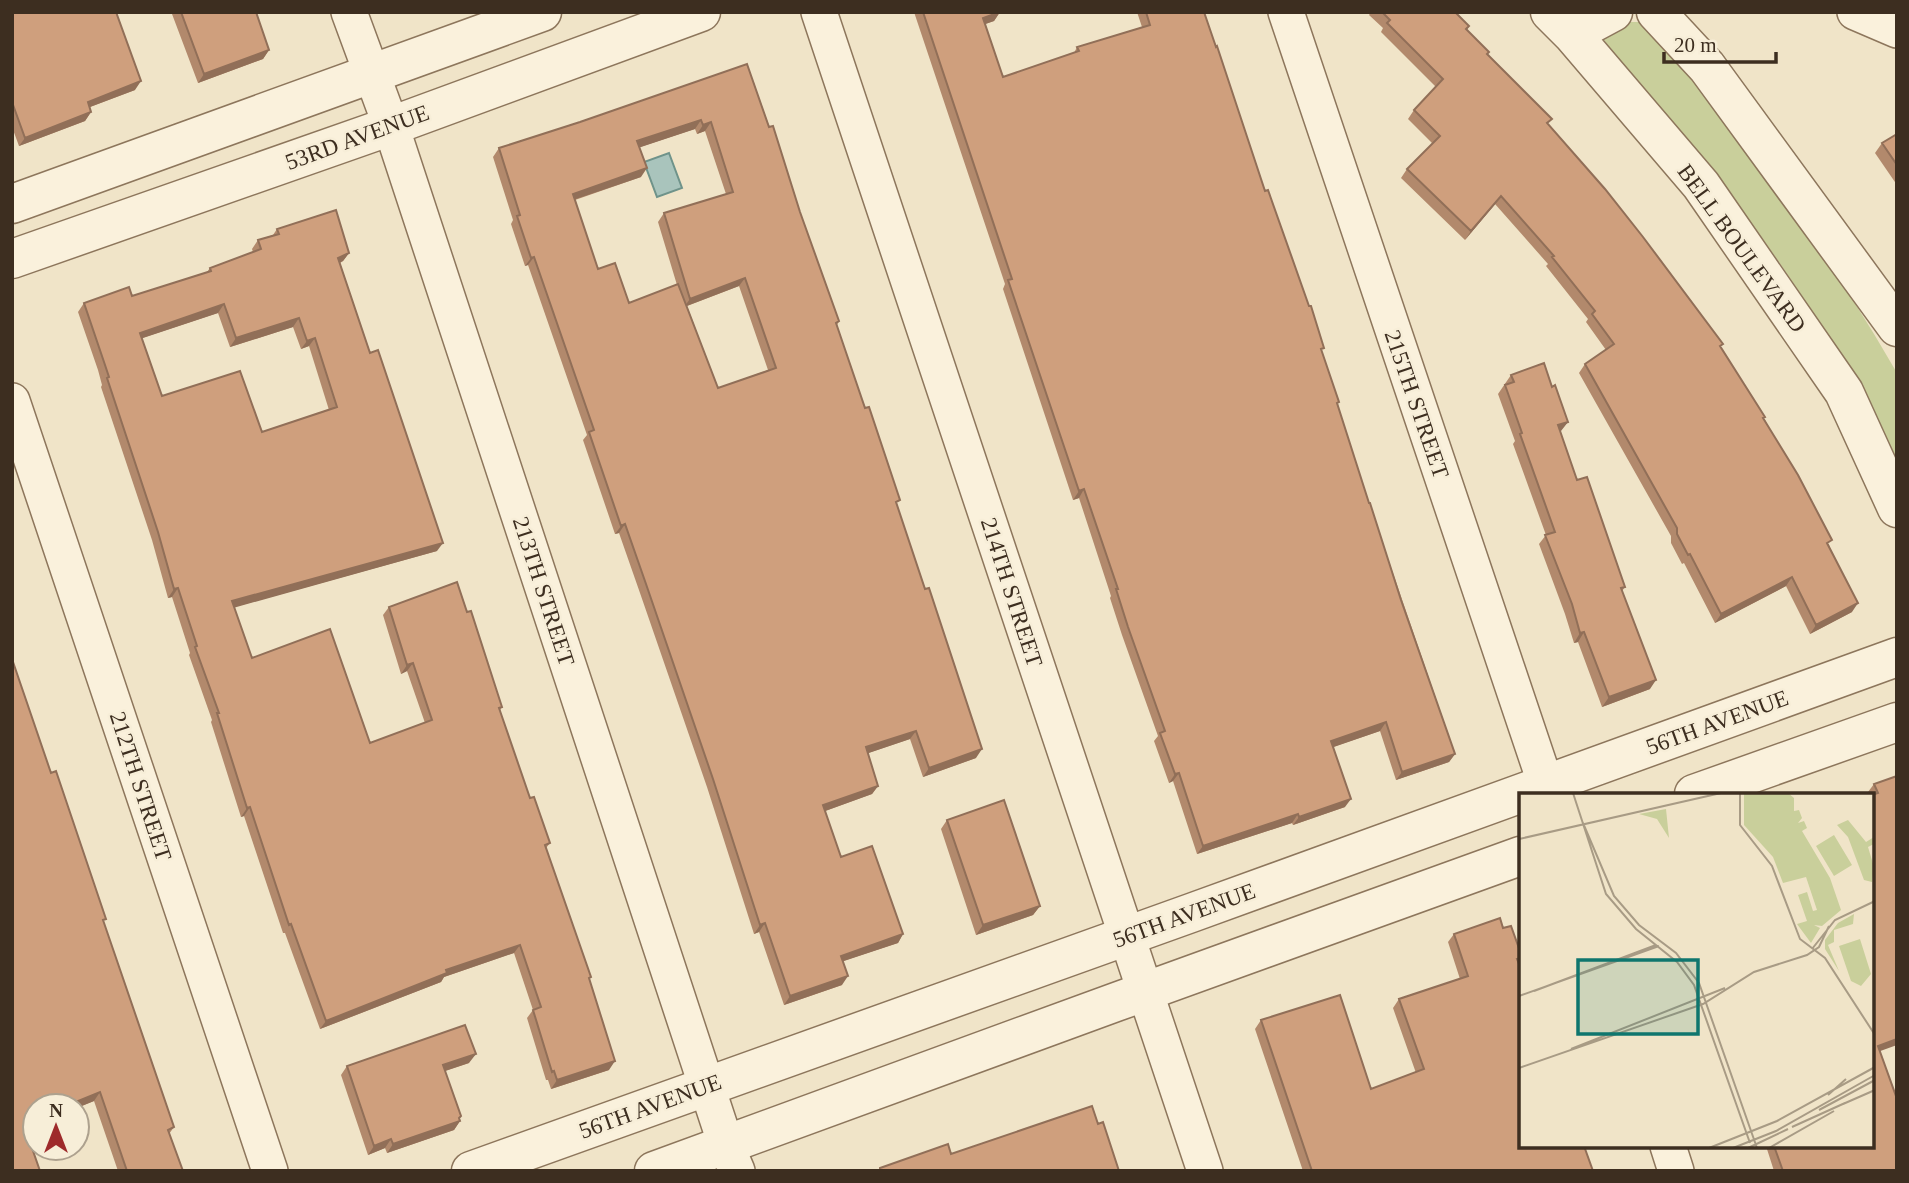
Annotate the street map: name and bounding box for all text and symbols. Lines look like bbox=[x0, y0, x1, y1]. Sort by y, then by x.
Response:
scale bar bbox=[1664, 21, 1776, 65]
text: 20 m bbox=[1674, 33, 1717, 57]
street label: 53RD AVENUE bbox=[282, 100, 432, 175]
street label: BELL BOULEVARD bbox=[1672, 160, 1811, 337]
street label: 215TH STREET bbox=[1379, 327, 1454, 482]
street label: 213TH STREET bbox=[508, 513, 579, 669]
street label: 214TH STREET bbox=[976, 514, 1047, 670]
street label: 56TH AVENUE bbox=[1643, 685, 1792, 760]
street label: 212TH STREET bbox=[105, 708, 176, 864]
inset map bbox=[1519, 793, 1874, 1148]
street label: 56TH AVENUE bbox=[1110, 878, 1259, 953]
street label: 56TH AVENUE bbox=[576, 1069, 725, 1144]
north arrow bbox=[21, 1092, 91, 1162]
text: N bbox=[49, 1100, 63, 1121]

